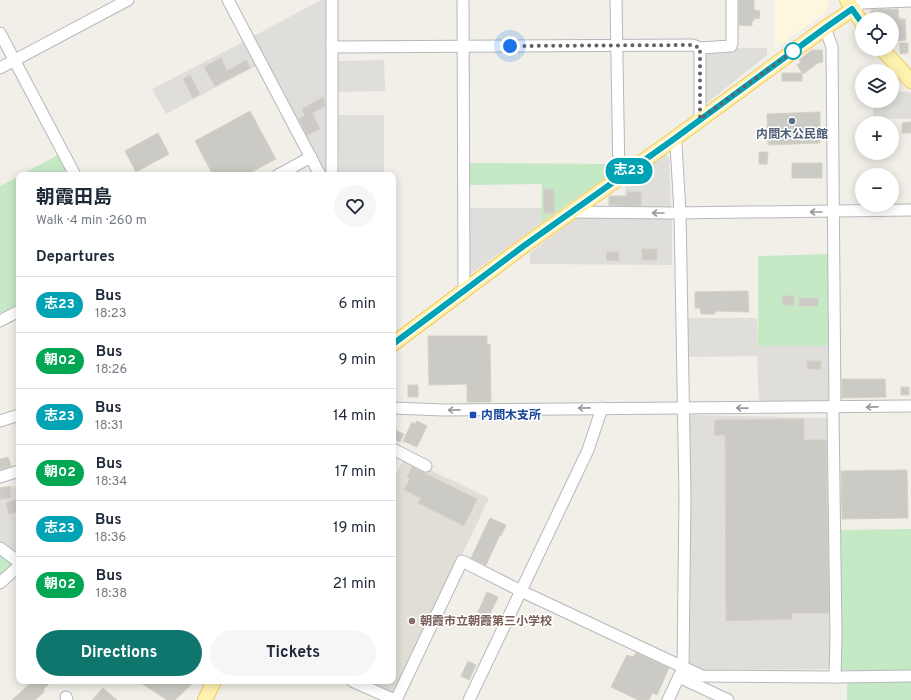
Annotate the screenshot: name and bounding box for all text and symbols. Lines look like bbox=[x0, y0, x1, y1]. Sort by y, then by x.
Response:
map controls bbox=[855, 12, 899, 212]
button: locate bbox=[855, 12, 899, 56]
your location bbox=[500, 36, 520, 56]
unlabelled marker bbox=[784, 42, 802, 60]
button: layers bbox=[855, 64, 899, 108]
marker: 内間木公民館 bbox=[787, 116, 797, 126]
button: + bbox=[855, 116, 899, 160]
place label: 内間木公民館 bbox=[756, 127, 828, 143]
line badge: 志23 bbox=[606, 158, 652, 184]
text: 志23 bbox=[614, 162, 644, 179]
button: − bbox=[855, 168, 899, 212]
button: heart bbox=[334, 185, 376, 227]
text: 朝霞田島 bbox=[36, 186, 112, 210]
one-way arrow bbox=[810, 208, 823, 216]
one-way arrow bbox=[652, 209, 665, 217]
text: Walk · 4 min · 260 m bbox=[36, 213, 147, 229]
text: Departures bbox=[36, 248, 115, 267]
text: Bus bbox=[95, 287, 122, 306]
text: 6 min bbox=[339, 295, 376, 314]
text: 志23 bbox=[44, 296, 75, 313]
text: 18:23 bbox=[95, 306, 126, 322]
text: Bus bbox=[96, 343, 122, 362]
text: 9 min bbox=[339, 351, 376, 370]
text: 朝02 bbox=[44, 352, 76, 369]
text: 18:26 bbox=[96, 362, 127, 378]
text: Bus bbox=[95, 399, 122, 418]
one-way arrow bbox=[866, 403, 879, 411]
one-way arrow bbox=[578, 404, 591, 412]
one-way arrow bbox=[736, 404, 749, 412]
one-way arrow bbox=[448, 406, 461, 414]
text: 14 min bbox=[333, 407, 376, 426]
text: 志23 bbox=[44, 408, 75, 425]
place label: 内間木支所 bbox=[481, 408, 541, 424]
marker: 内間木支所 bbox=[468, 410, 478, 420]
text: 18:31 bbox=[95, 418, 123, 434]
text: Bus bbox=[96, 455, 122, 474]
text: 17 min bbox=[335, 463, 376, 482]
text: 朝02 bbox=[44, 464, 76, 481]
text: 18:34 bbox=[96, 474, 127, 490]
text: Bus bbox=[95, 511, 122, 530]
text: 19 min bbox=[333, 519, 376, 538]
text: 志23 bbox=[44, 520, 75, 537]
text: 18:36 bbox=[95, 530, 126, 546]
text: Bus bbox=[96, 567, 122, 586]
text: 21 min bbox=[333, 575, 376, 594]
text: 朝02 bbox=[44, 576, 76, 593]
text: 18:38 bbox=[96, 586, 127, 602]
place label: 朝霞市立朝霞第三小学校 bbox=[420, 614, 552, 630]
marker: 朝霞市立朝霞第三小学校 bbox=[407, 616, 417, 626]
button: Directions bbox=[36, 630, 202, 676]
button: Tickets bbox=[210, 630, 376, 676]

